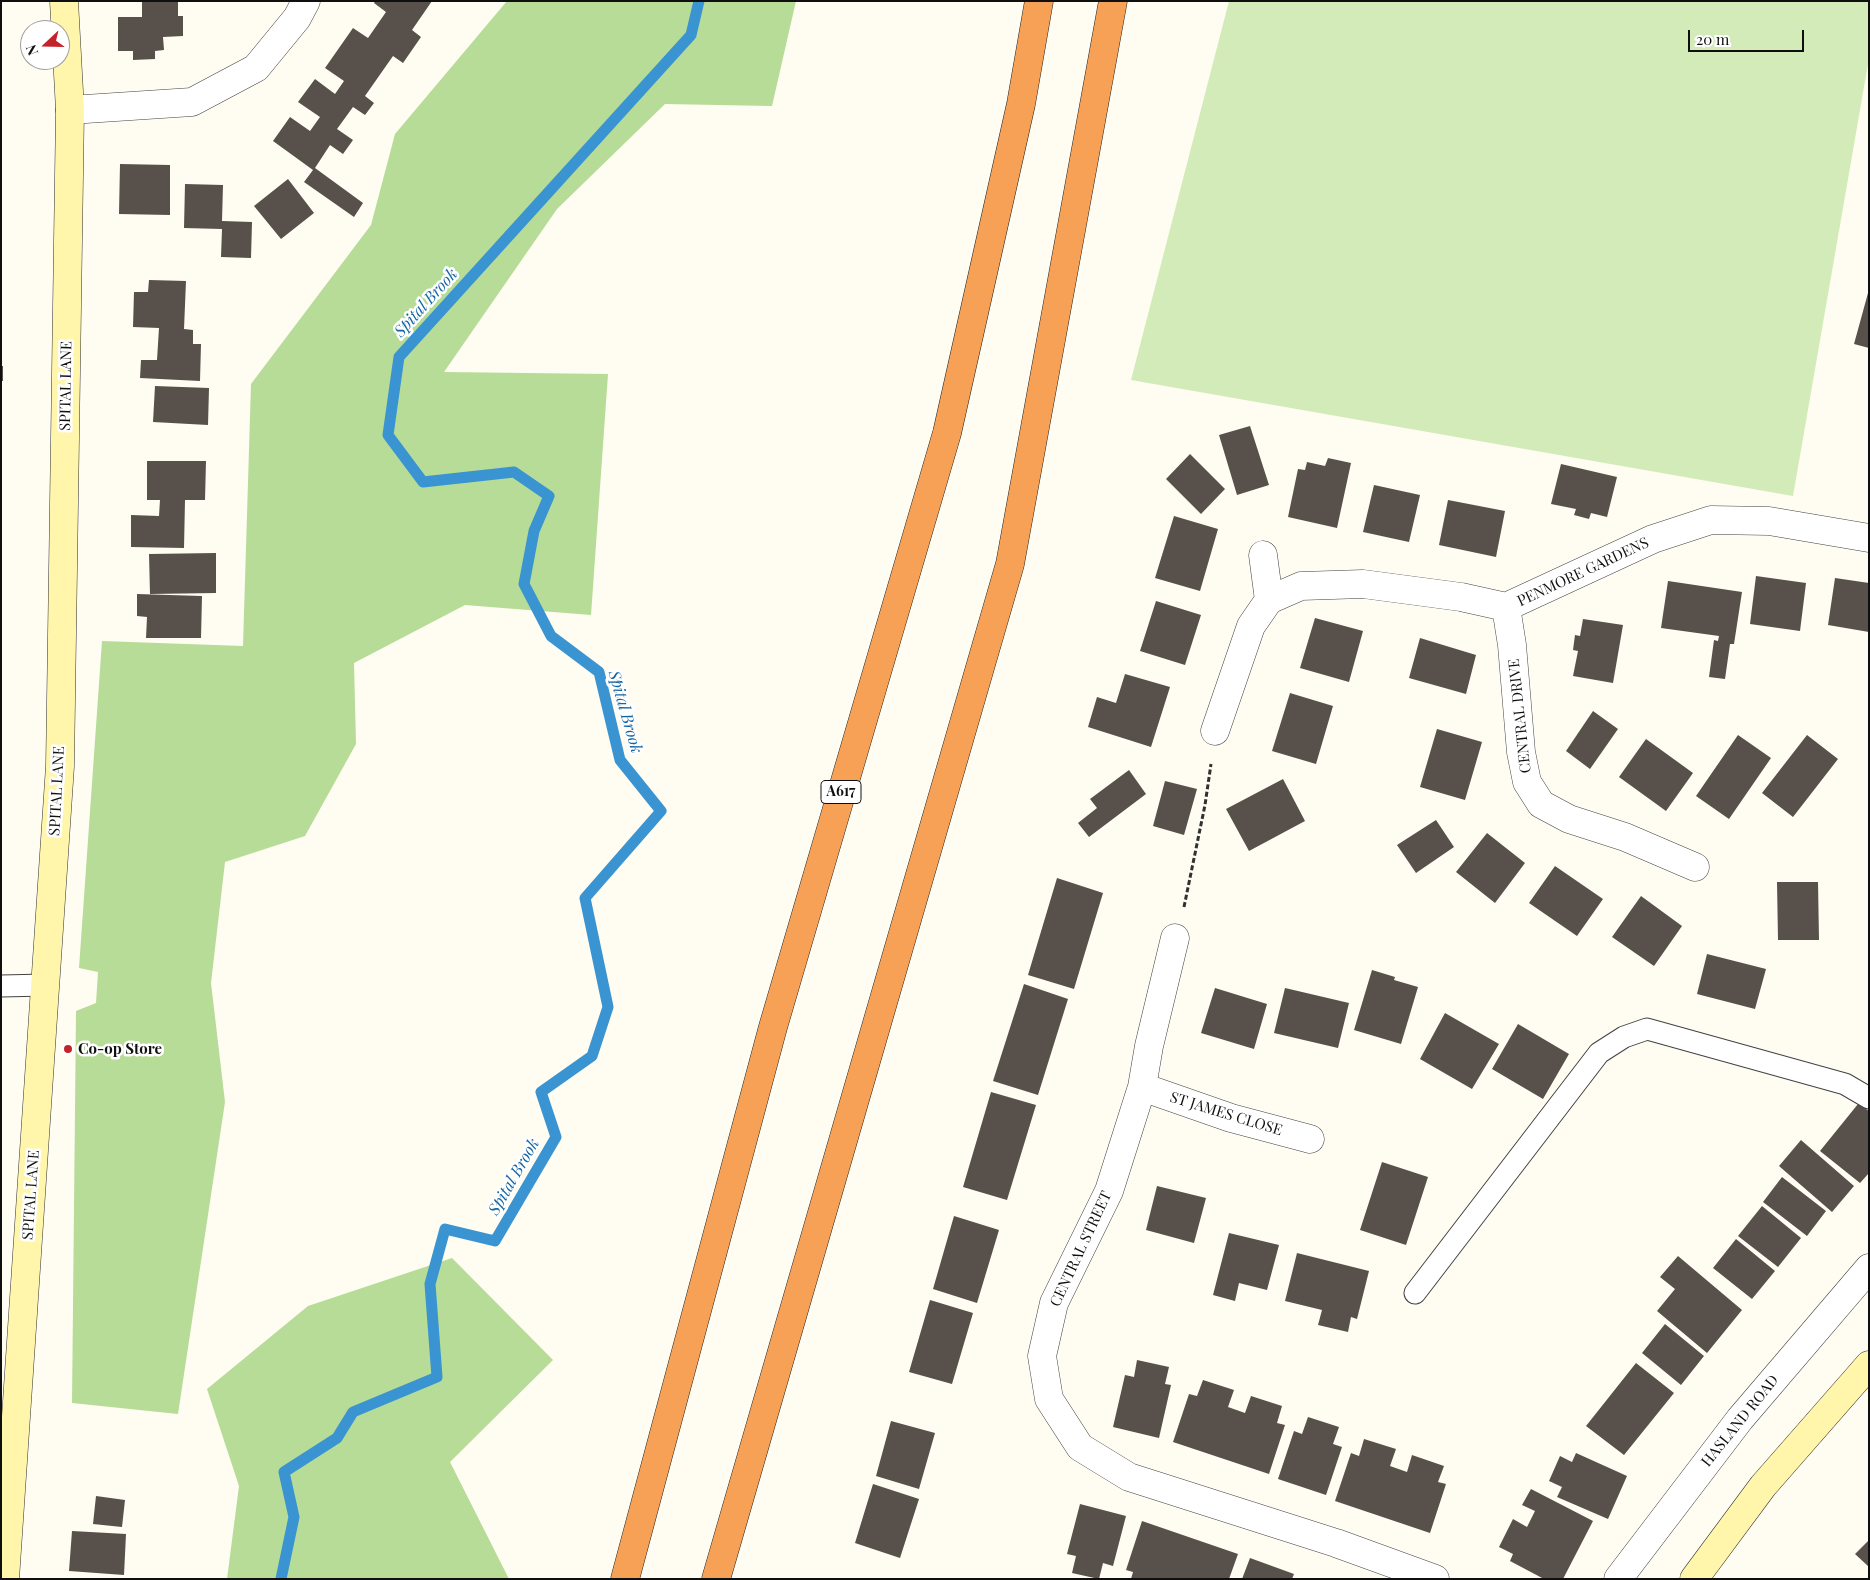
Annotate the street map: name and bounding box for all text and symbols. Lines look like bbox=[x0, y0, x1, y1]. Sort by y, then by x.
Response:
north arrow bbox=[20, 20, 70, 70]
scale bar bbox=[1690, 20, 1806, 52]
text: 20 m bbox=[1696, 29, 1729, 49]
text: N bbox=[21, 42, 42, 58]
water label: Spital Brook bbox=[390, 265, 462, 341]
street label: SPITAL LANE bbox=[56, 341, 76, 431]
street label: PENMORE GARDENS bbox=[1514, 534, 1652, 610]
street label: CENTRAL DRIVE bbox=[1505, 658, 1535, 774]
water label: Spital Brook bbox=[604, 668, 646, 756]
street label: SPITAL LANE bbox=[46, 746, 68, 836]
road number: A617 bbox=[821, 780, 861, 804]
place label: Co-op Store bbox=[78, 1040, 162, 1058]
marker: Co-op Store bbox=[62, 1043, 74, 1055]
street label: ST JAMES CLOSE bbox=[1168, 1088, 1284, 1140]
water label: Spital Brook bbox=[484, 1135, 544, 1219]
street label: SPITAL LANE bbox=[19, 1149, 43, 1241]
street label: CENTRAL STREET bbox=[1046, 1188, 1116, 1310]
street label: HASLAND ROAD bbox=[1698, 1372, 1782, 1470]

